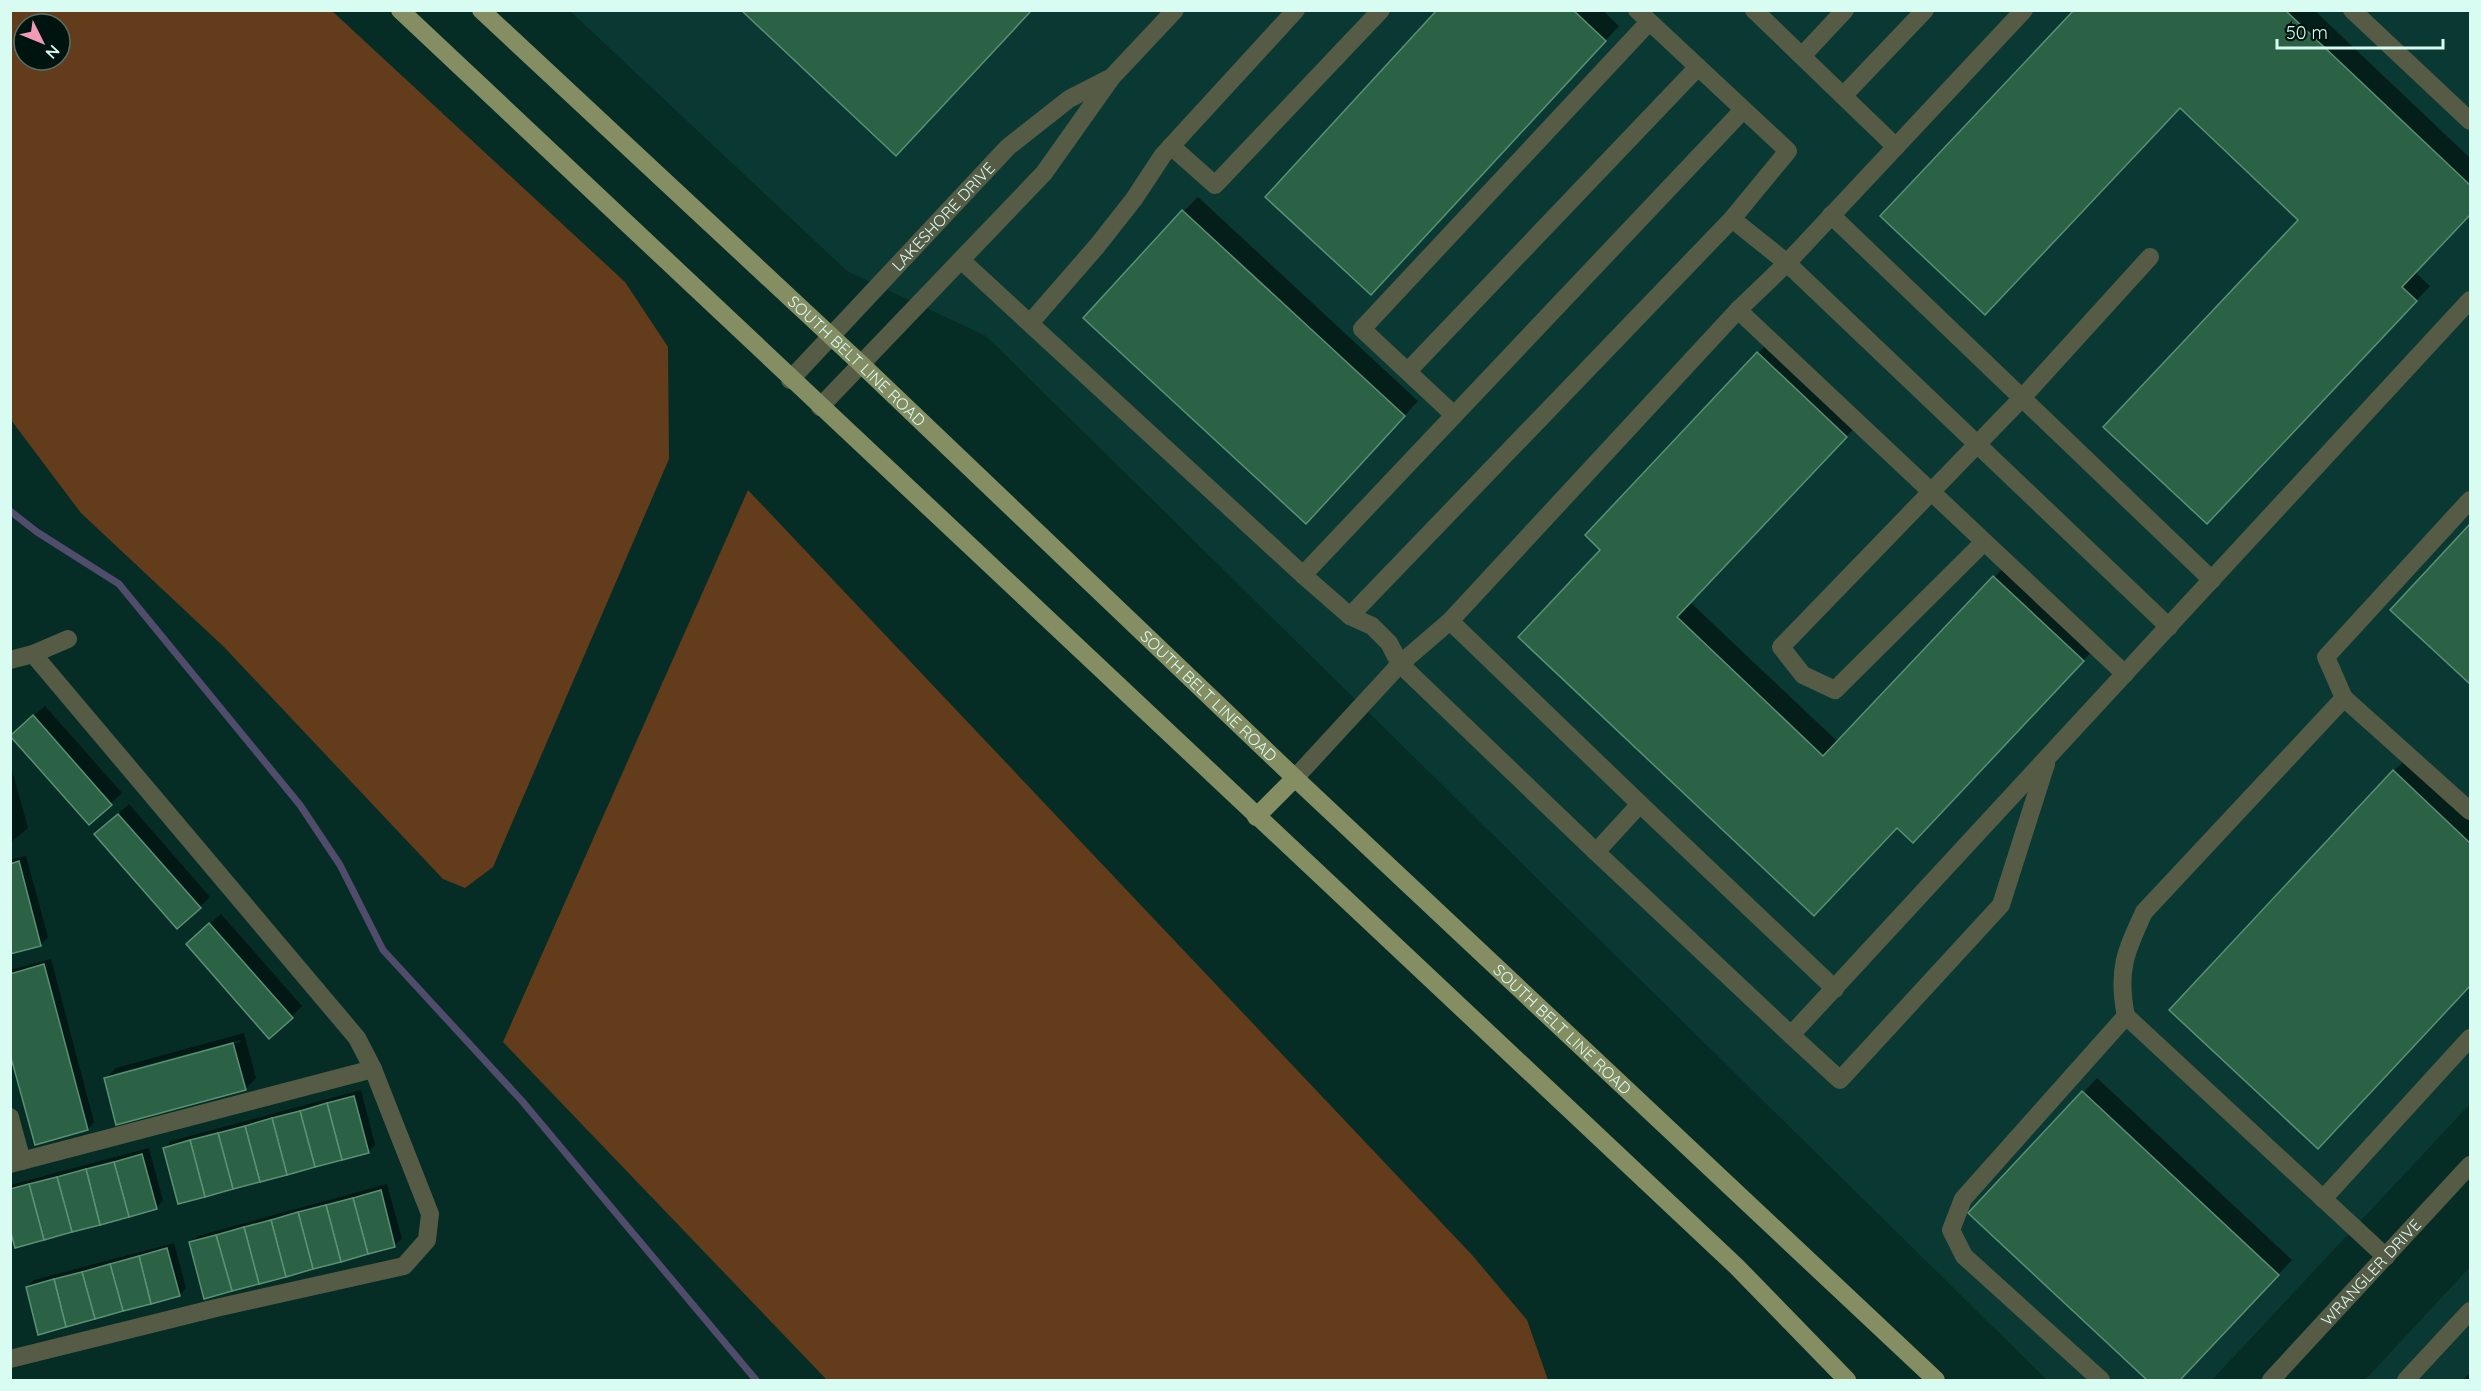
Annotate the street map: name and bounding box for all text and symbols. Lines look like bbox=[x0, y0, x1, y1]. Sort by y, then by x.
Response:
north arrow bbox=[12, 12, 72, 72]
scale bar bbox=[2277, 12, 2444, 50]
text: 50 m bbox=[2286, 21, 2328, 44]
text: N bbox=[42, 41, 64, 63]
street label: LAKESHORE DRIVE bbox=[887, 158, 999, 275]
street label: SOUTH BELT LINE ROAD bbox=[784, 291, 930, 430]
street label: SOUTH BELT LINE ROAD bbox=[1136, 626, 1281, 766]
street label: SOUTH BELT LINE ROAD bbox=[1489, 960, 1635, 1099]
street label: WRANGLER DRIVE bbox=[2317, 1215, 2425, 1330]

